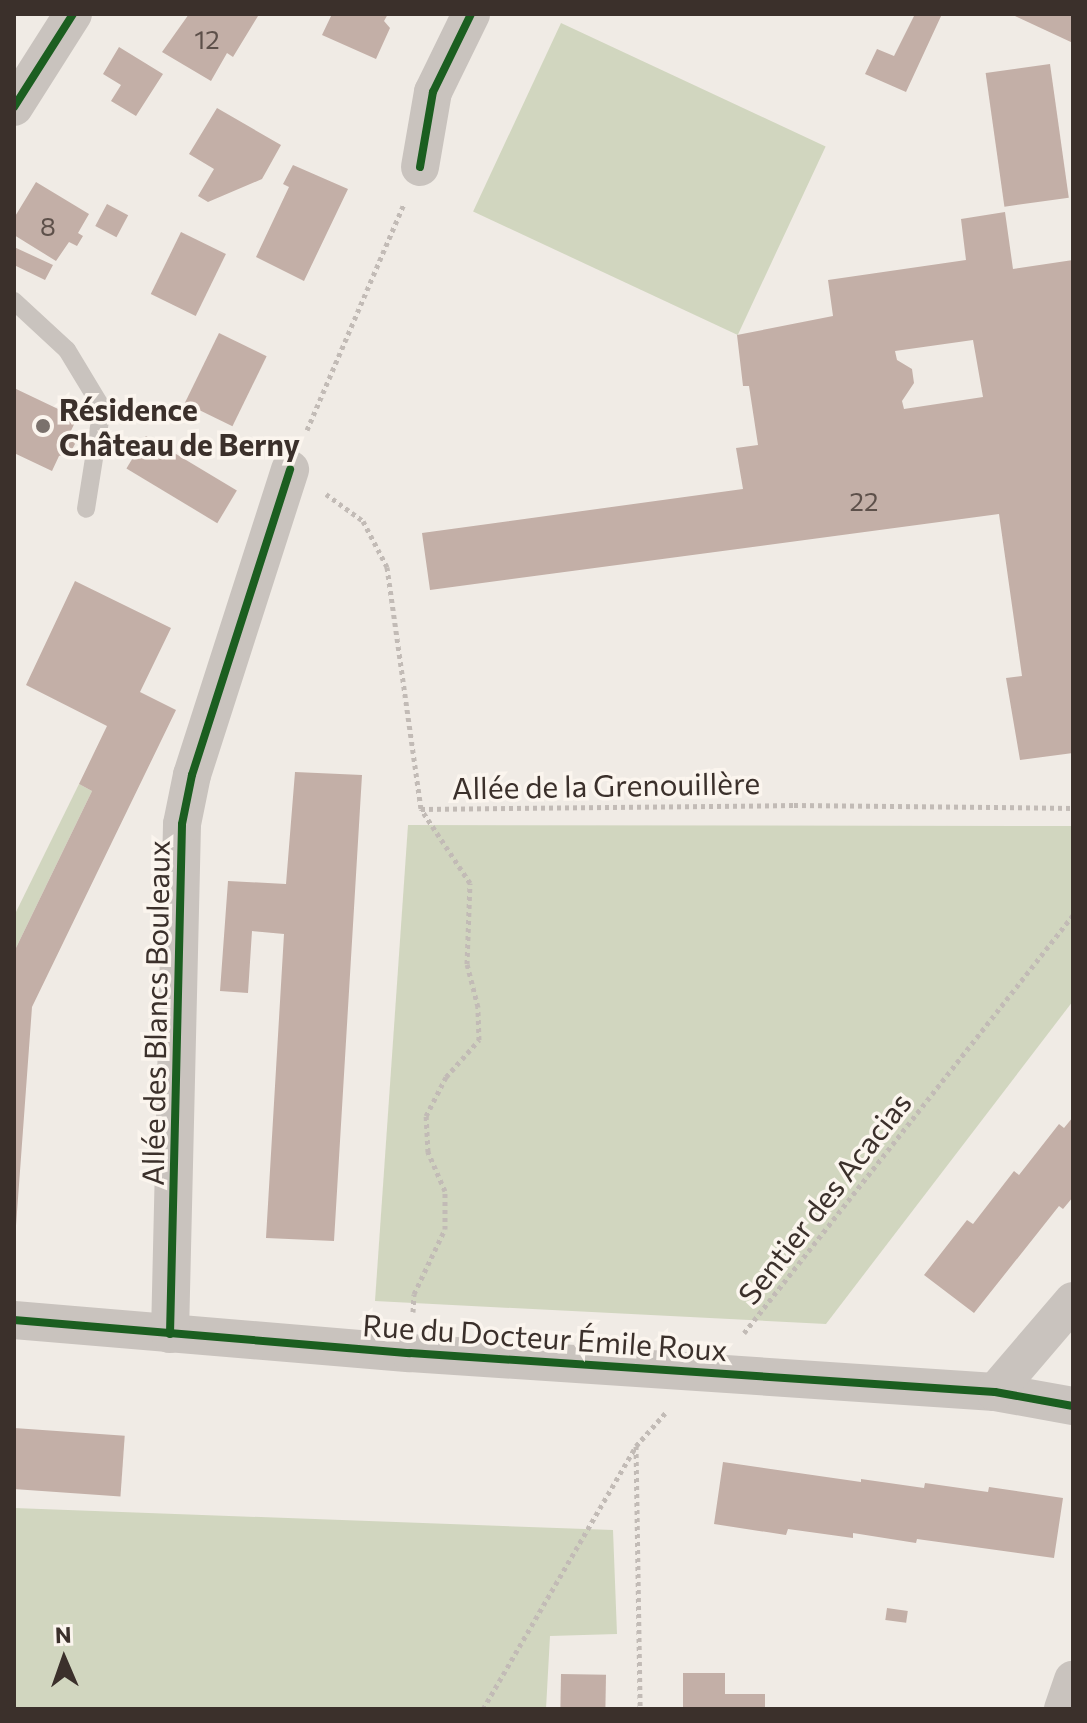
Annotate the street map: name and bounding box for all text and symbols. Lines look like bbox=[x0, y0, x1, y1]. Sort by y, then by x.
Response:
house number: 12 bbox=[194, 23, 220, 55]
house number: 8 bbox=[40, 210, 56, 242]
place label: Résidence Château de Berny bbox=[59, 391, 300, 462]
marker: Résidence Château de Berny bbox=[34, 417, 52, 435]
house number: 22 bbox=[850, 485, 878, 517]
street label: Allée de la Grenouillère bbox=[451, 764, 761, 806]
street label: Allée des Blancs Bouleaux bbox=[134, 840, 176, 1186]
street label: Sentier des Acacias bbox=[730, 1085, 918, 1311]
street label: Rue du Docteur Émile Roux bbox=[361, 1306, 729, 1368]
north arrow bbox=[24, 1619, 104, 1699]
text: N bbox=[54, 1621, 72, 1648]

